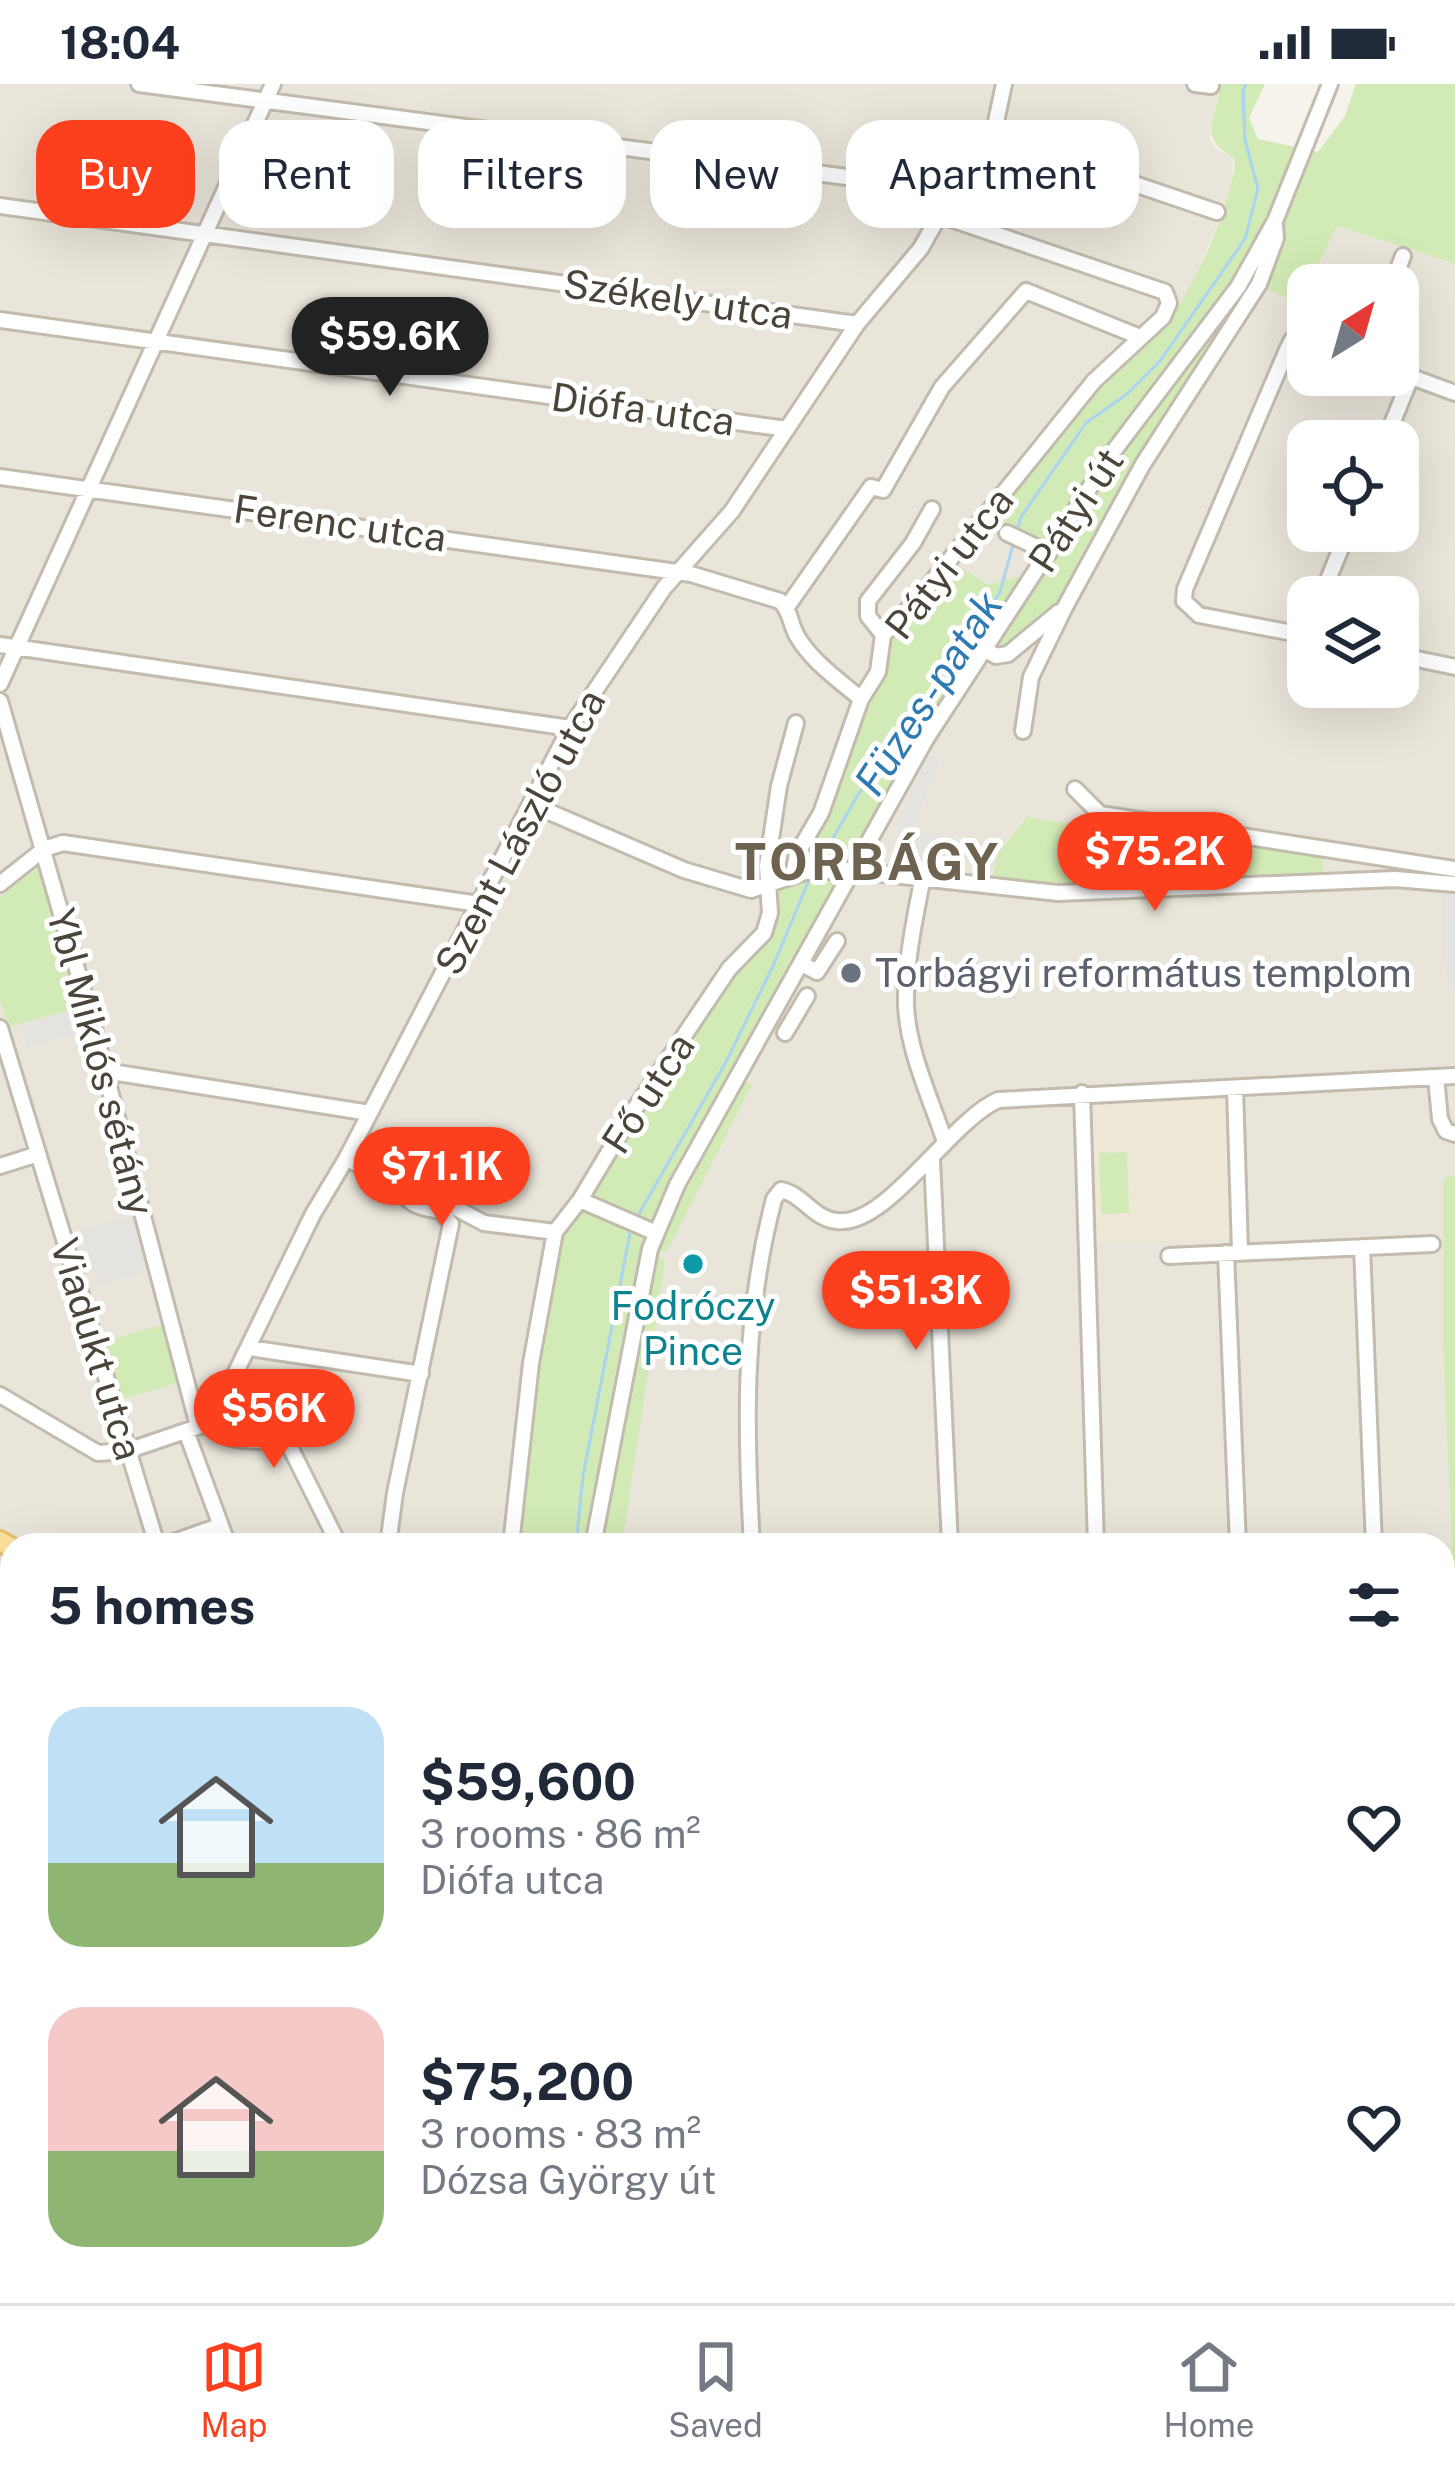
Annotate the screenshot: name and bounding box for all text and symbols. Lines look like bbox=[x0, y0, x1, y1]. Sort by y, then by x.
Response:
text: 18:04 bbox=[60, 16, 180, 69]
chip: Buy bbox=[36, 120, 195, 228]
chip: Rent bbox=[219, 120, 394, 228]
chip: Filters bbox=[418, 120, 626, 228]
chip: New bbox=[650, 120, 822, 228]
chip: Apartment bbox=[846, 120, 1139, 228]
street label: Székely utca bbox=[561, 260, 795, 338]
north arrow bbox=[1287, 264, 1419, 396]
map controls bbox=[1287, 264, 1419, 708]
pin: $59.6K bbox=[292, 297, 488, 399]
text: $59.6K bbox=[319, 313, 461, 359]
street label: Diófa utca bbox=[548, 373, 738, 445]
button: locate bbox=[1287, 420, 1419, 552]
street label: Pátyi út bbox=[1019, 440, 1133, 580]
street label: Pátyi utca bbox=[875, 478, 1023, 648]
street label: Ferenc utca bbox=[231, 485, 449, 561]
button: layers bbox=[1287, 576, 1419, 708]
water label: Füzes-patak bbox=[844, 582, 1012, 804]
street label: Szent László utca bbox=[425, 682, 615, 982]
pin: $75.2K bbox=[1057, 812, 1253, 914]
text: $75.2K bbox=[1084, 828, 1226, 874]
district label: TORBÁGY bbox=[735, 832, 1001, 891]
street label: Ybl Miklós sétány bbox=[38, 903, 164, 1221]
place label: Torbágyi református templom bbox=[875, 950, 1412, 996]
marker: Torbágyi református templom bbox=[838, 960, 864, 986]
street label: Fő utca bbox=[592, 1024, 704, 1162]
pin: $71.1K bbox=[344, 1127, 540, 1229]
text: $71.1K bbox=[380, 1143, 504, 1189]
street label: Viadukt utca bbox=[41, 1233, 153, 1465]
marker: Fodróczy Pince bbox=[680, 1251, 706, 1277]
pin: $51.3K bbox=[818, 1251, 1014, 1353]
text: $51.3K bbox=[849, 1267, 983, 1313]
place label: Fodróczy Pince bbox=[610, 1283, 776, 1374]
pin: $56K bbox=[203, 1369, 345, 1471]
text: $56K bbox=[221, 1385, 327, 1431]
icon: filters bbox=[1341, 1572, 1407, 1638]
text: 5 homes bbox=[48, 1576, 255, 1635]
text: $59,600 bbox=[420, 1752, 636, 1811]
icon: home bbox=[144, 1755, 288, 1899]
icon: heart bbox=[1341, 1794, 1407, 1860]
text: 3 rooms · 86 m² bbox=[420, 1811, 701, 1857]
text: Diófa utca bbox=[420, 1857, 604, 1903]
text: $75,200 bbox=[420, 2052, 634, 2111]
icon: home bbox=[144, 2055, 288, 2199]
icon: heart bbox=[1341, 2094, 1407, 2160]
text: 3 rooms · 83 m² bbox=[420, 2111, 701, 2157]
text: Dózsa György út bbox=[420, 2157, 716, 2203]
tab: Map bbox=[200, 2334, 267, 2444]
tab: Saved bbox=[668, 2334, 763, 2444]
tab: Home bbox=[1164, 2334, 1255, 2444]

